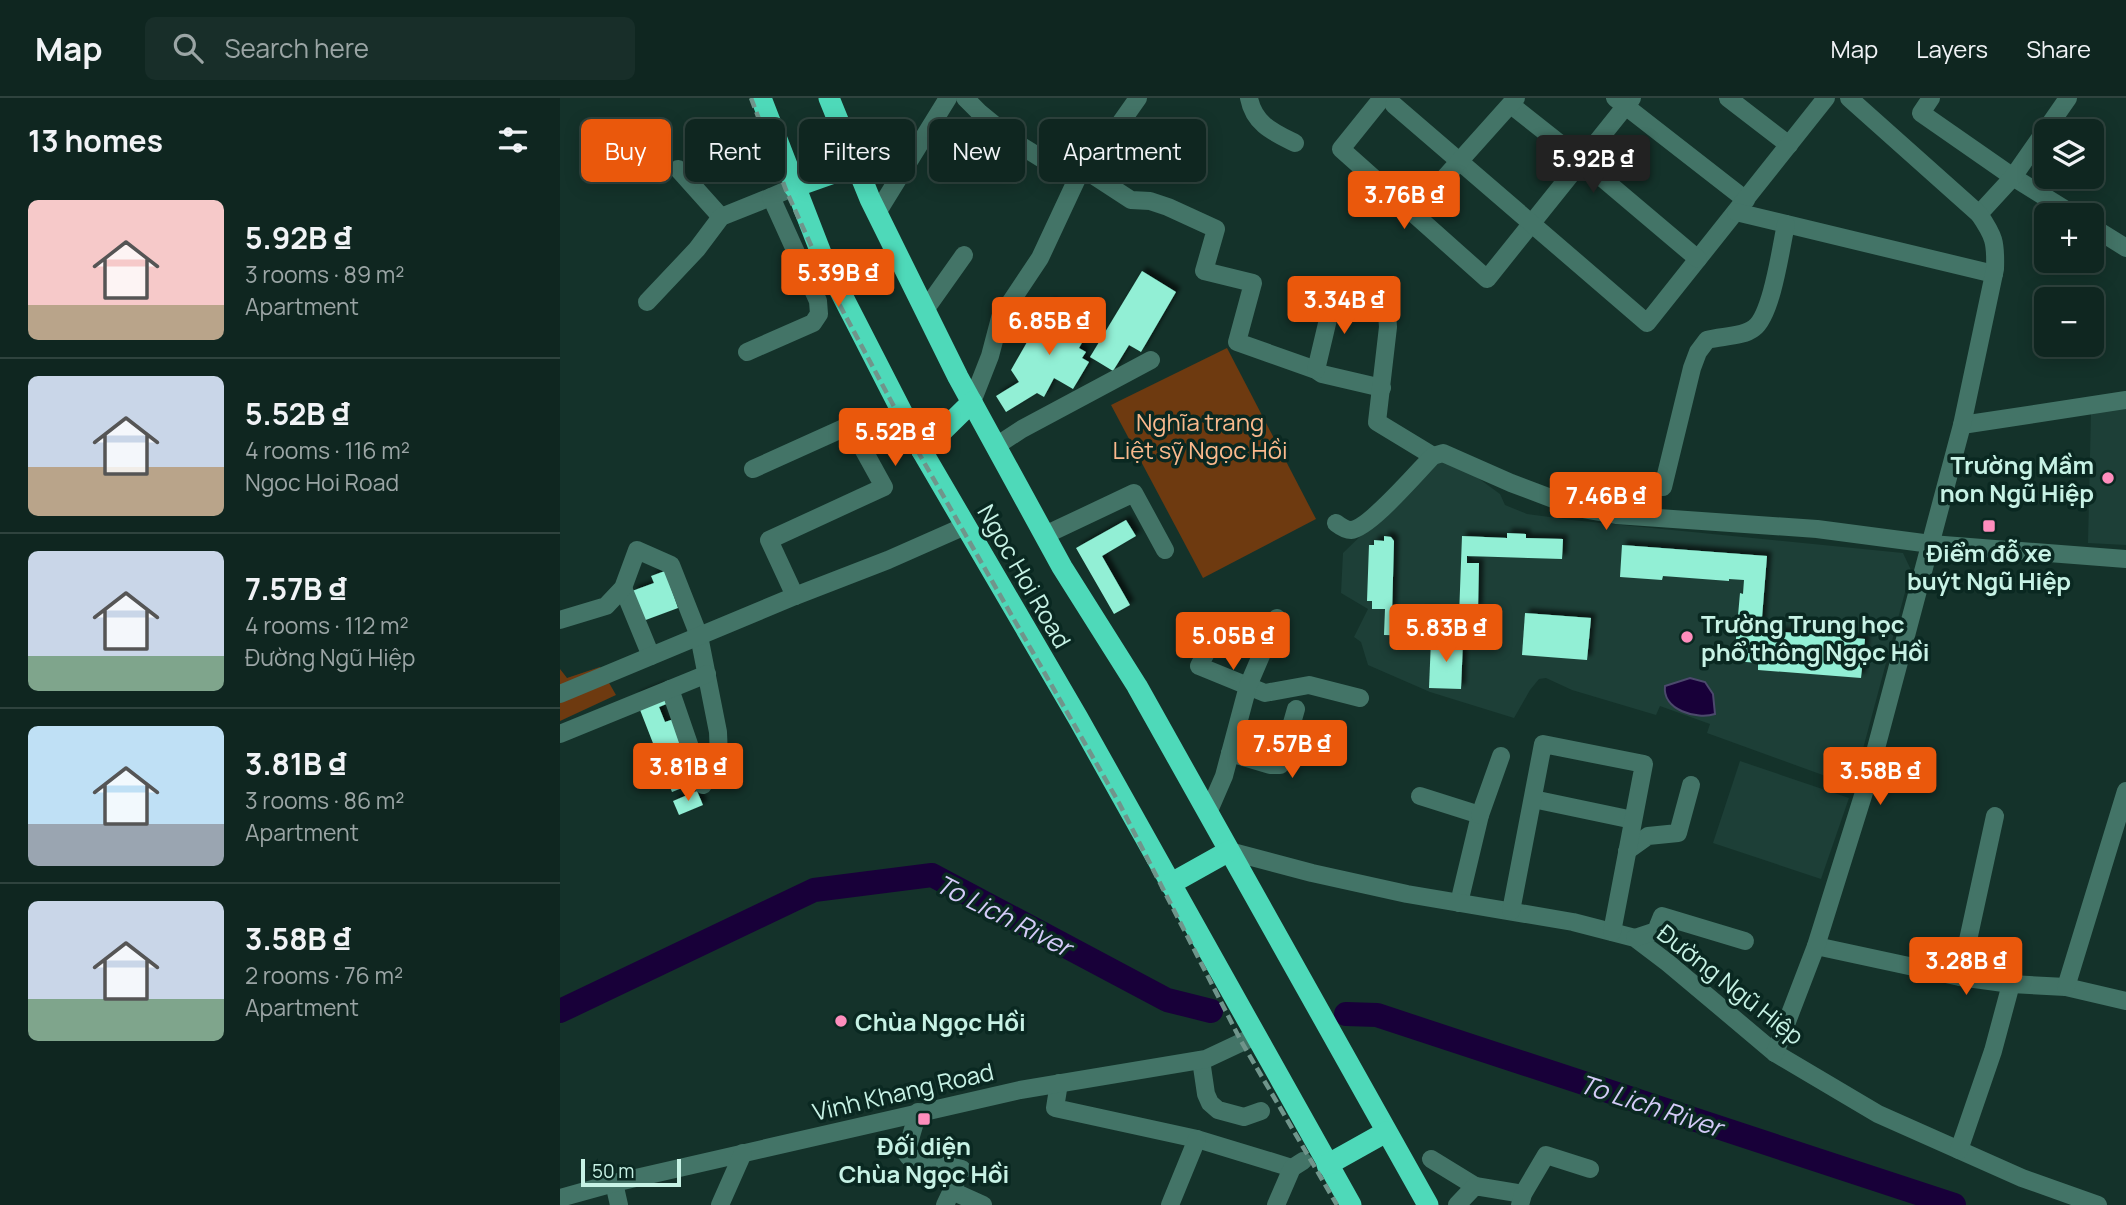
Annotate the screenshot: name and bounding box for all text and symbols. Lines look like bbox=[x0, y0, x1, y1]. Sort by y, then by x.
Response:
search box bbox=[145, 17, 635, 80]
text: Map bbox=[35, 26, 103, 71]
icon: search bbox=[169, 29, 207, 67]
text: Search here bbox=[225, 30, 369, 66]
text: Map bbox=[1831, 32, 1878, 65]
text: Layers bbox=[1916, 32, 1988, 65]
text: Share bbox=[2026, 32, 2091, 65]
chip: Buy bbox=[581, 119, 671, 182]
chip: Rent bbox=[685, 119, 785, 182]
chip: Filters bbox=[799, 119, 915, 182]
chip: New bbox=[929, 119, 1025, 182]
chip: Apartment bbox=[1039, 119, 1206, 182]
map controls bbox=[2034, 119, 2104, 357]
button: layers bbox=[2034, 119, 2104, 189]
text: 13 homes bbox=[28, 120, 163, 161]
icon: filters bbox=[494, 121, 532, 159]
pin: 5.92B ₫ bbox=[1528, 136, 1658, 195]
text: 5.92B ₫ bbox=[1552, 142, 1634, 174]
pin: 3.76B ₫ bbox=[1339, 172, 1469, 231]
text: 3.76B ₫ bbox=[1364, 178, 1444, 210]
button: + bbox=[2034, 203, 2104, 273]
text: 5.92B ₫ bbox=[245, 217, 352, 258]
icon: home bbox=[84, 228, 168, 312]
pin: 5.39B ₫ bbox=[773, 250, 903, 309]
text: 5.39B ₫ bbox=[797, 256, 879, 288]
text: 3 rooms · 89 m² bbox=[245, 258, 405, 290]
pin: 3.34B ₫ bbox=[1279, 276, 1409, 336]
text: 3.34B ₫ bbox=[1303, 283, 1385, 315]
button: − bbox=[2034, 287, 2104, 357]
text: Apartment bbox=[245, 290, 359, 322]
pin: 6.85B ₫ bbox=[984, 298, 1114, 357]
text: 6.85B ₫ bbox=[1008, 304, 1090, 336]
text: 5.52B ₫ bbox=[245, 393, 350, 434]
icon: home bbox=[84, 404, 168, 488]
park label: Nghĩa trang Liệt sỹ Ngọc Hồi bbox=[1112, 405, 1288, 466]
pin: 5.52B ₫ bbox=[830, 408, 960, 468]
text: 5.52B ₫ bbox=[855, 415, 935, 447]
text: 4 rooms · 116 m² bbox=[245, 434, 410, 466]
place label: Trường Mầm non Ngũ Hiệp bbox=[1940, 448, 2094, 509]
text: Ngoc Hoi Road bbox=[245, 466, 399, 498]
marker: Trường Mầm non Ngũ Hiệp bbox=[2100, 470, 2116, 486]
pin: 7.46B ₫ bbox=[1541, 472, 1671, 532]
text: 7.46B ₫ bbox=[1566, 479, 1646, 511]
street label: Ngoc Hoi Road bbox=[971, 498, 1079, 654]
marker: Điểm đỗ xe buýt Ngũ Hiệp bbox=[1981, 518, 1997, 534]
place label: Điểm đỗ xe buýt Ngũ Hiệp bbox=[1907, 536, 2071, 597]
text: 7.57B ₫ bbox=[245, 568, 347, 609]
icon: home bbox=[84, 579, 168, 663]
pin: 5.83B ₫ bbox=[1381, 604, 1511, 664]
place label: Trường Trung học phổ thông Ngọc Hồi bbox=[1701, 607, 1930, 668]
text: 4 rooms · 112 m² bbox=[245, 609, 409, 641]
text: 5.83B ₫ bbox=[1405, 611, 1487, 643]
pin: 5.05B ₫ bbox=[1168, 612, 1298, 672]
text: 5.05B ₫ bbox=[1192, 619, 1274, 651]
marker: Trường Trung học phổ thông Ngọc Hồi bbox=[1679, 629, 1695, 645]
text: Đường Ngũ Hiệp bbox=[245, 641, 415, 673]
pin: 7.57B ₫ bbox=[1227, 720, 1357, 780]
text: 7.57B ₫ bbox=[1253, 727, 1331, 759]
text: 3.81B ₫ bbox=[245, 743, 347, 784]
pin: 3.81B ₫ bbox=[623, 744, 753, 803]
pin: 3.58B ₫ bbox=[1815, 748, 1945, 807]
text: 3.81B ₫ bbox=[649, 750, 727, 782]
icon: home bbox=[84, 754, 168, 838]
text: 3.58B ₫ bbox=[1839, 754, 1921, 786]
text: 3 rooms · 86 m² bbox=[245, 784, 405, 816]
text: Apartment bbox=[245, 816, 359, 848]
water label: To Lich River bbox=[930, 865, 1081, 966]
street label: Đường Ngũ Hiệp bbox=[1651, 916, 1811, 1052]
text: 3.58B ₫ bbox=[245, 918, 351, 959]
icon: home bbox=[84, 929, 168, 1013]
pin: 3.28B ₫ bbox=[1901, 937, 2031, 997]
text: 3.28B ₫ bbox=[1925, 944, 2007, 976]
text: 2 rooms · 76 m² bbox=[245, 959, 403, 991]
text: Apartment bbox=[245, 991, 359, 1023]
place label: Chùa Ngọc Hồi bbox=[855, 1005, 1026, 1038]
marker: Chùa Ngọc Hồi bbox=[833, 1013, 849, 1029]
street label: Vinh Khang Road bbox=[809, 1054, 997, 1128]
water label: To Lich River bbox=[1575, 1065, 1730, 1146]
marker: Đối diện Chùa Ngọc Hồi bbox=[916, 1111, 932, 1127]
place label: Đối diện Chùa Ngọc Hồi bbox=[839, 1129, 1009, 1190]
scale bar bbox=[581, 1156, 681, 1188]
text: 50 m bbox=[592, 1158, 634, 1184]

